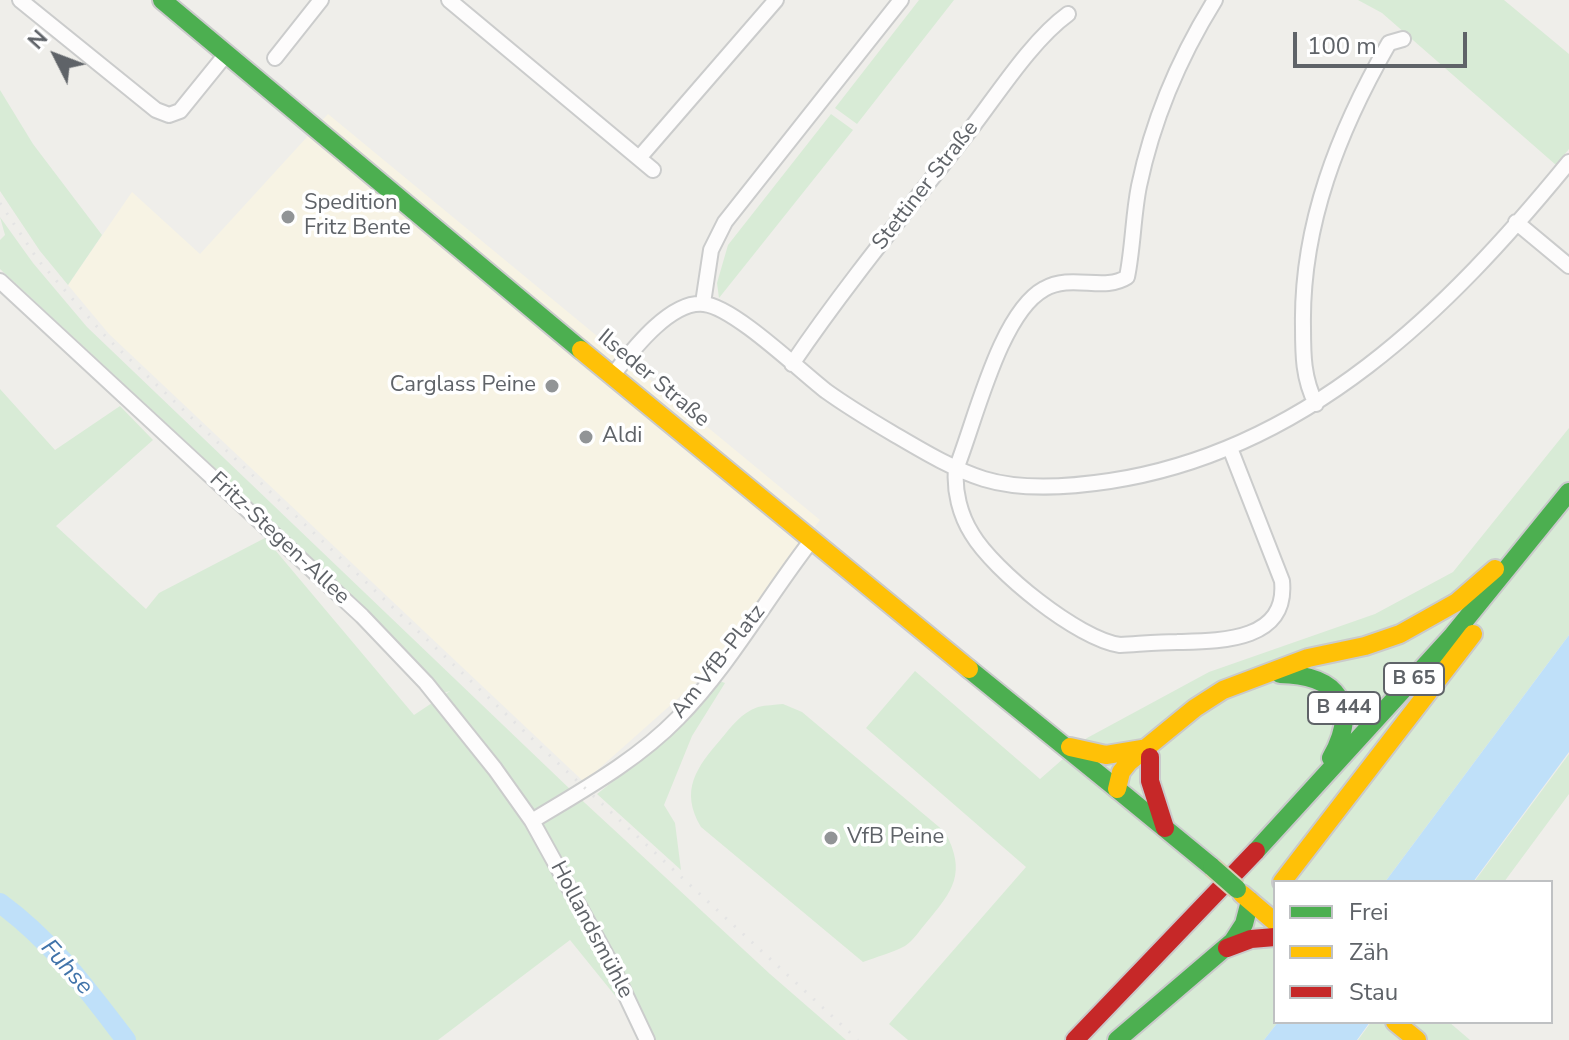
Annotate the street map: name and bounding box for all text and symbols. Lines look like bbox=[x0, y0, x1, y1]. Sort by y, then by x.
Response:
north arrow bbox=[16, 16, 96, 96]
scale bar bbox=[1297, 16, 1471, 66]
text: N bbox=[22, 24, 55, 56]
text: 100 m bbox=[1307, 30, 1377, 62]
street label: Stettiner Straße bbox=[867, 116, 985, 256]
place label: Spedition Fritz Bente bbox=[304, 191, 411, 242]
marker: Spedition Fritz Bente bbox=[279, 208, 297, 226]
street label: Ilseder Straße bbox=[592, 324, 714, 434]
place label: Carglass Peine bbox=[390, 373, 536, 399]
marker: Carglass Peine bbox=[543, 377, 561, 395]
place label: Aldi bbox=[602, 424, 642, 450]
marker: Aldi bbox=[577, 428, 595, 446]
street label: Fritz-Stegen-Allee bbox=[203, 467, 355, 611]
street label: Am VfB-Platz bbox=[666, 600, 772, 724]
road number: B 65 bbox=[1384, 663, 1444, 695]
road number: B 444 bbox=[1308, 692, 1380, 724]
place label: VfB Peine bbox=[847, 825, 944, 851]
marker: VfB Peine bbox=[822, 829, 840, 847]
street label: Hollandsmühle bbox=[544, 857, 638, 1003]
legend bbox=[1273, 880, 1553, 1024]
text: Frei bbox=[1349, 896, 1389, 928]
water label: Fuhse bbox=[34, 934, 98, 1002]
text: Zäh bbox=[1349, 936, 1389, 968]
text: Stau bbox=[1349, 976, 1398, 1008]

